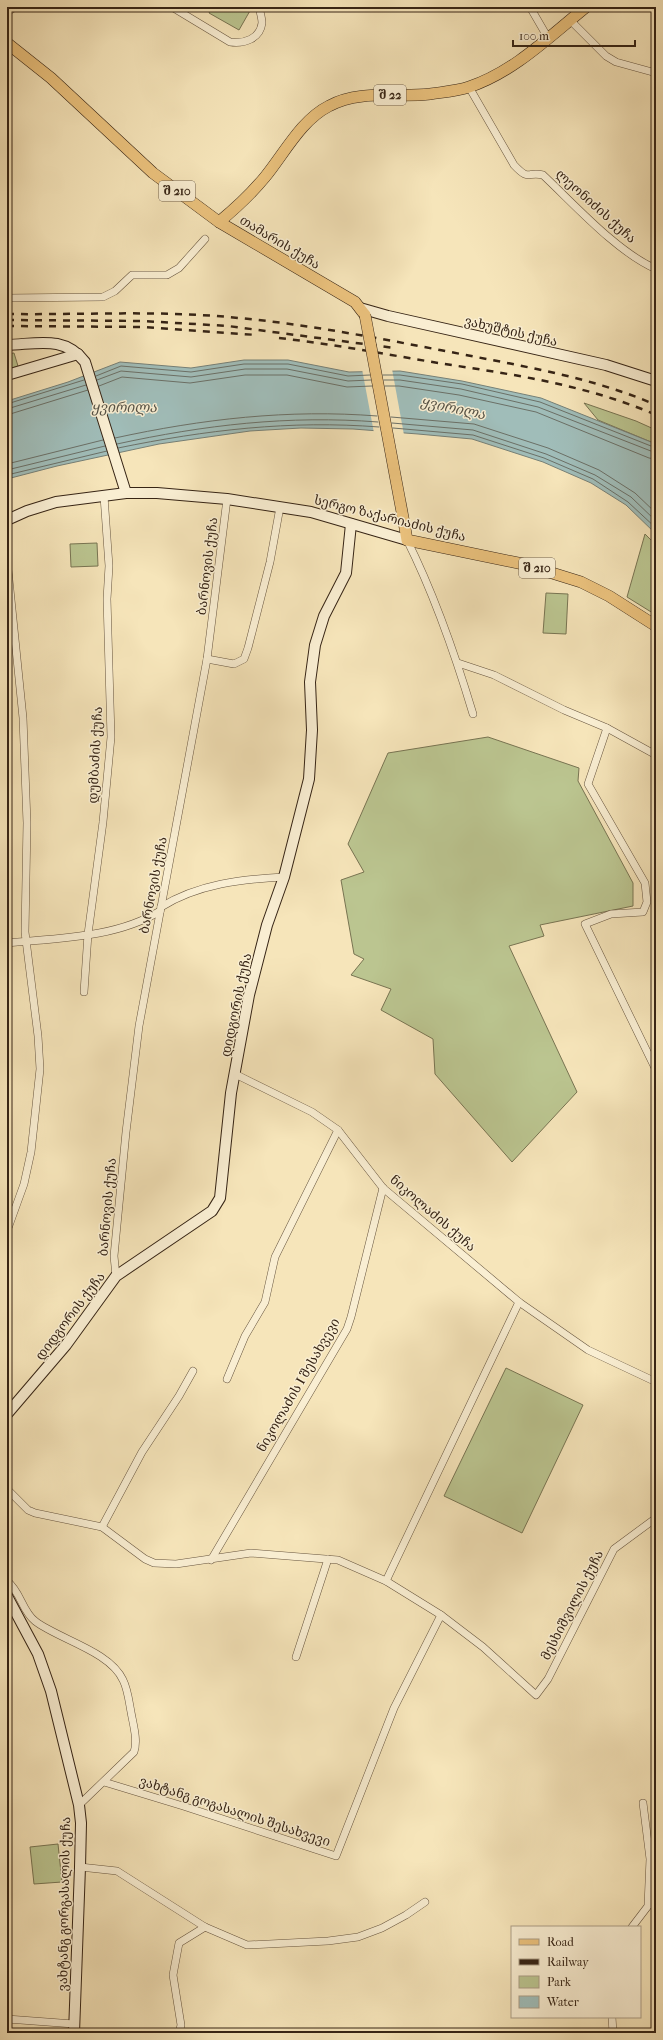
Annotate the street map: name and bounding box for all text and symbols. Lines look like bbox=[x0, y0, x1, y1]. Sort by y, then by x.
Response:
scale bar bbox=[513, 22, 635, 48]
text: 100 m bbox=[519, 29, 549, 43]
road number: შ 22 bbox=[374, 85, 406, 105]
street label: ლეონიძის ქუჩა bbox=[553, 166, 639, 246]
road number: შ 210 bbox=[159, 181, 195, 201]
street label: თამარის ქუჩა bbox=[237, 212, 323, 272]
street label: ვახუშტის ქუჩა bbox=[463, 313, 559, 349]
water label: ყვირილა bbox=[419, 393, 487, 423]
water label: ყვირილა bbox=[91, 399, 157, 416]
street label: სერგო ზაქარიაძის ქუჩა bbox=[313, 492, 467, 544]
street label: ბარნოვის ქუჩა bbox=[194, 516, 220, 616]
road number: შ 210 bbox=[519, 558, 555, 578]
street label: დუმბაძის ქუჩა bbox=[85, 706, 105, 804]
street label: ბარნოვის ქუჩა bbox=[136, 835, 170, 935]
street label: დიდგორის ქუჩა bbox=[218, 952, 254, 1058]
street label: ბარნოვის ქუჩა bbox=[95, 1157, 119, 1257]
street label: ნიკოლაძის ქუჩა bbox=[387, 1172, 479, 1254]
street label: დიდგორის ქუჩა bbox=[32, 1269, 108, 1363]
street label: ნიკოლაძის I შესახვევი bbox=[253, 1315, 343, 1455]
street label: მესხიშვილის ქუჩა bbox=[538, 1548, 606, 1662]
street label: ვახტანგ გოგასალის შესახვევი bbox=[138, 1773, 332, 1849]
street label: ვახტანგ გორგასალის ქუჩა bbox=[55, 1816, 73, 1992]
legend bbox=[511, 1926, 641, 2018]
text: Road bbox=[547, 1935, 574, 1949]
text: Railway bbox=[547, 1955, 589, 1969]
text: Park bbox=[547, 1975, 572, 1989]
text: Water bbox=[546, 1995, 580, 2009]

